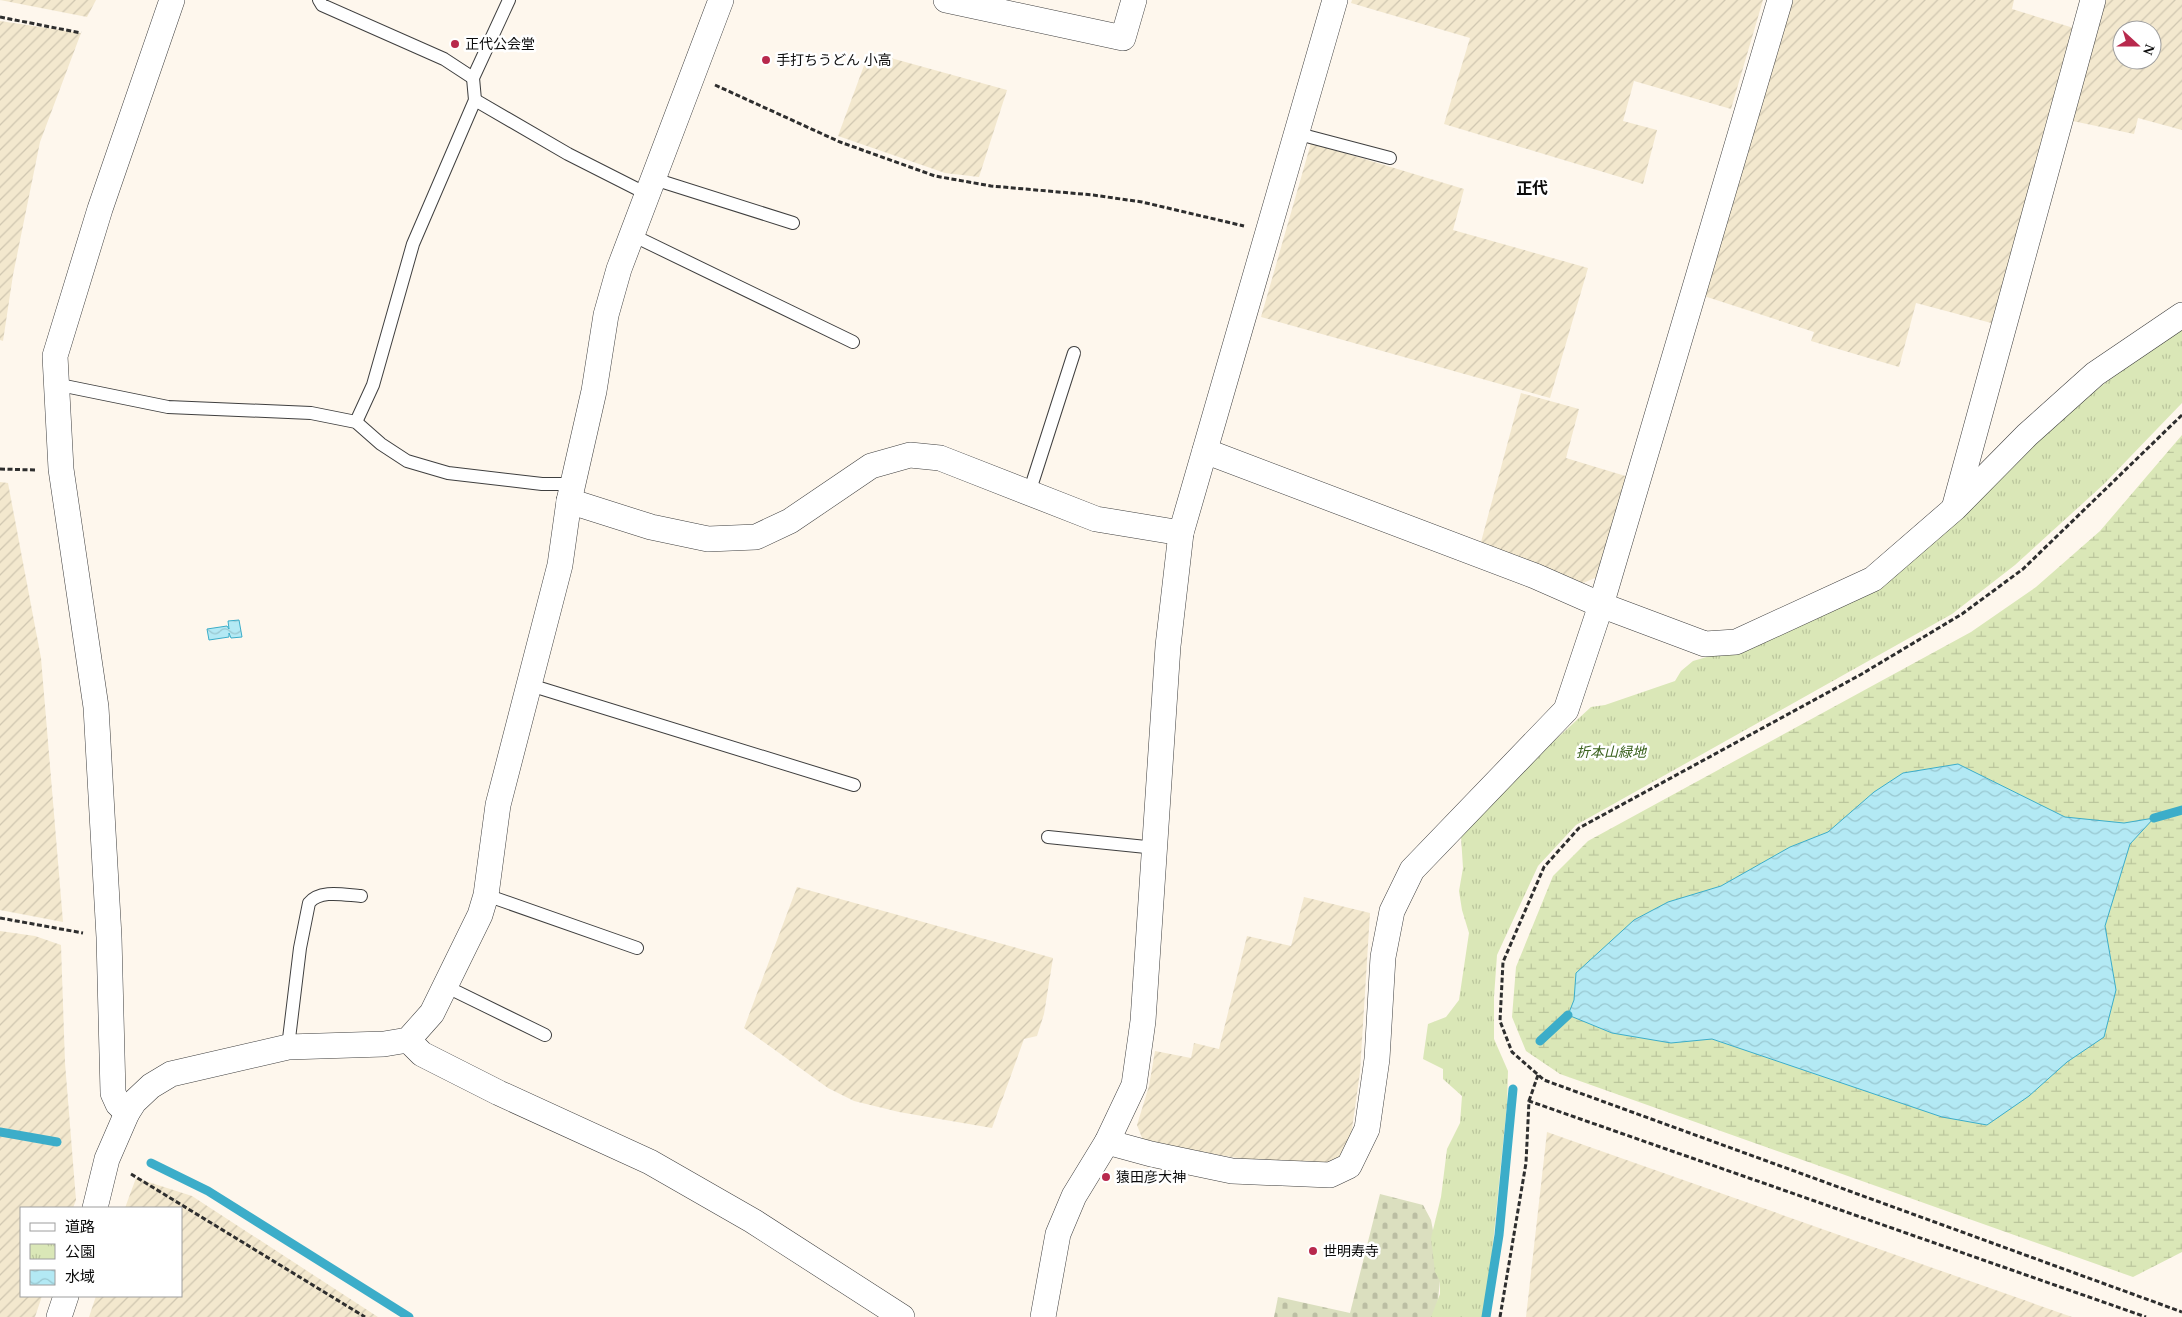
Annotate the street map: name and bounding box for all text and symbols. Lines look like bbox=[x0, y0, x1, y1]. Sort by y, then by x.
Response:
north arrow bbox=[2112, 20, 2162, 70]
place label: 正代公会堂 bbox=[465, 36, 535, 52]
marker: 正代公会堂 bbox=[449, 38, 461, 50]
text: N bbox=[2140, 42, 2157, 57]
place label: 手打ちうどん 小高 bbox=[776, 53, 892, 68]
marker: 手打ちうどん 小高 bbox=[760, 54, 772, 66]
district label: 正代 bbox=[1516, 179, 1548, 197]
park label: 折本山緑地 bbox=[1576, 745, 1648, 760]
place label: 猿田彦大神 bbox=[1116, 1170, 1186, 1185]
marker: 猿田彦大神 bbox=[1100, 1171, 1112, 1183]
legend bbox=[20, 1207, 182, 1297]
text: 道路 bbox=[65, 1219, 95, 1235]
text: 公園 bbox=[65, 1244, 95, 1260]
place label: 世明寿寺 bbox=[1323, 1244, 1379, 1259]
marker: 世明寿寺 bbox=[1307, 1245, 1319, 1257]
text: 水域 bbox=[65, 1269, 95, 1285]

